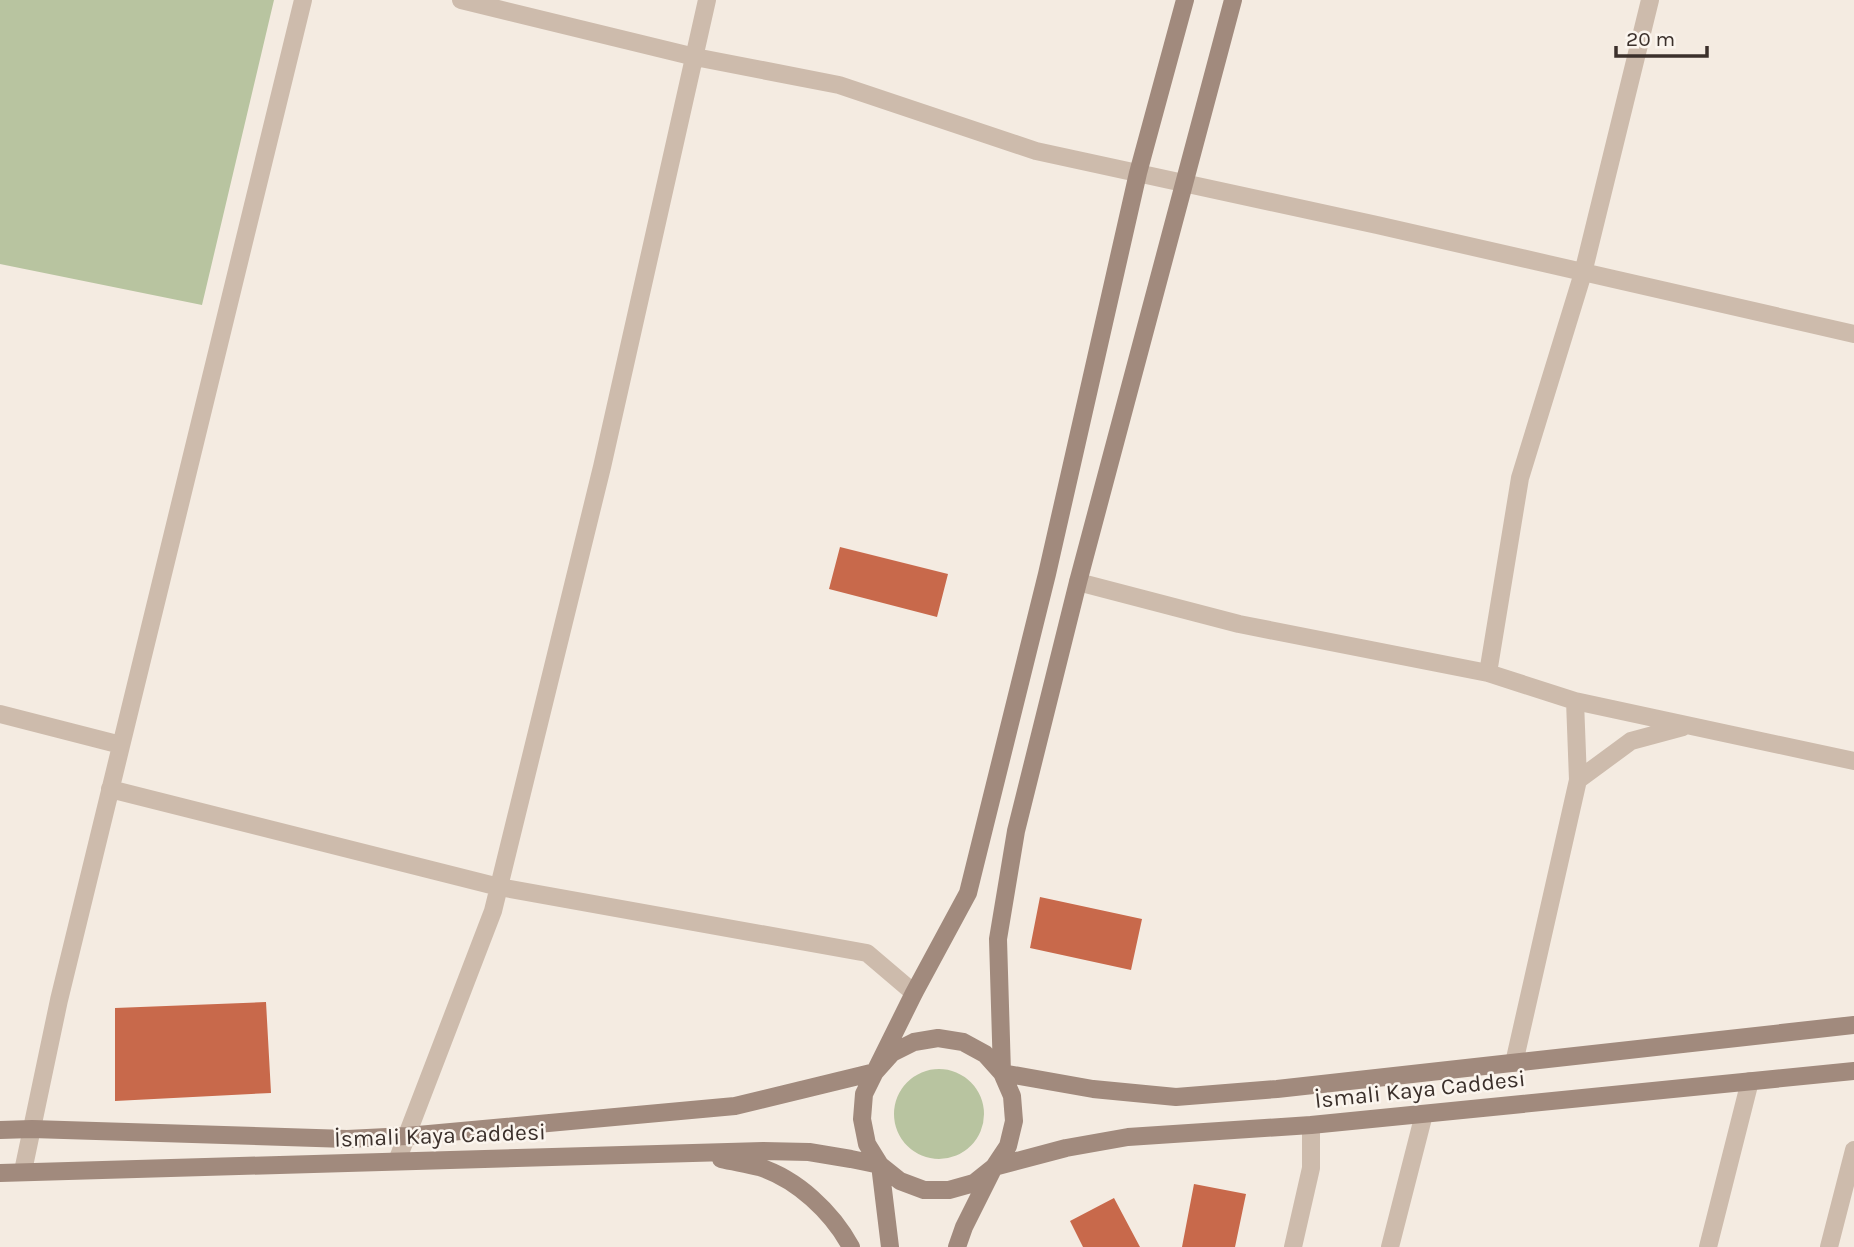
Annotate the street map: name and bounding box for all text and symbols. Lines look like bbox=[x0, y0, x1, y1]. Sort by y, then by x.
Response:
scale bar bbox=[1616, 14, 1707, 58]
text: 20 m bbox=[1626, 27, 1675, 51]
street label: İsmali Kaya Caddesi bbox=[1313, 1065, 1527, 1114]
street label: İsmali Kaya Caddesi bbox=[334, 1118, 546, 1153]

